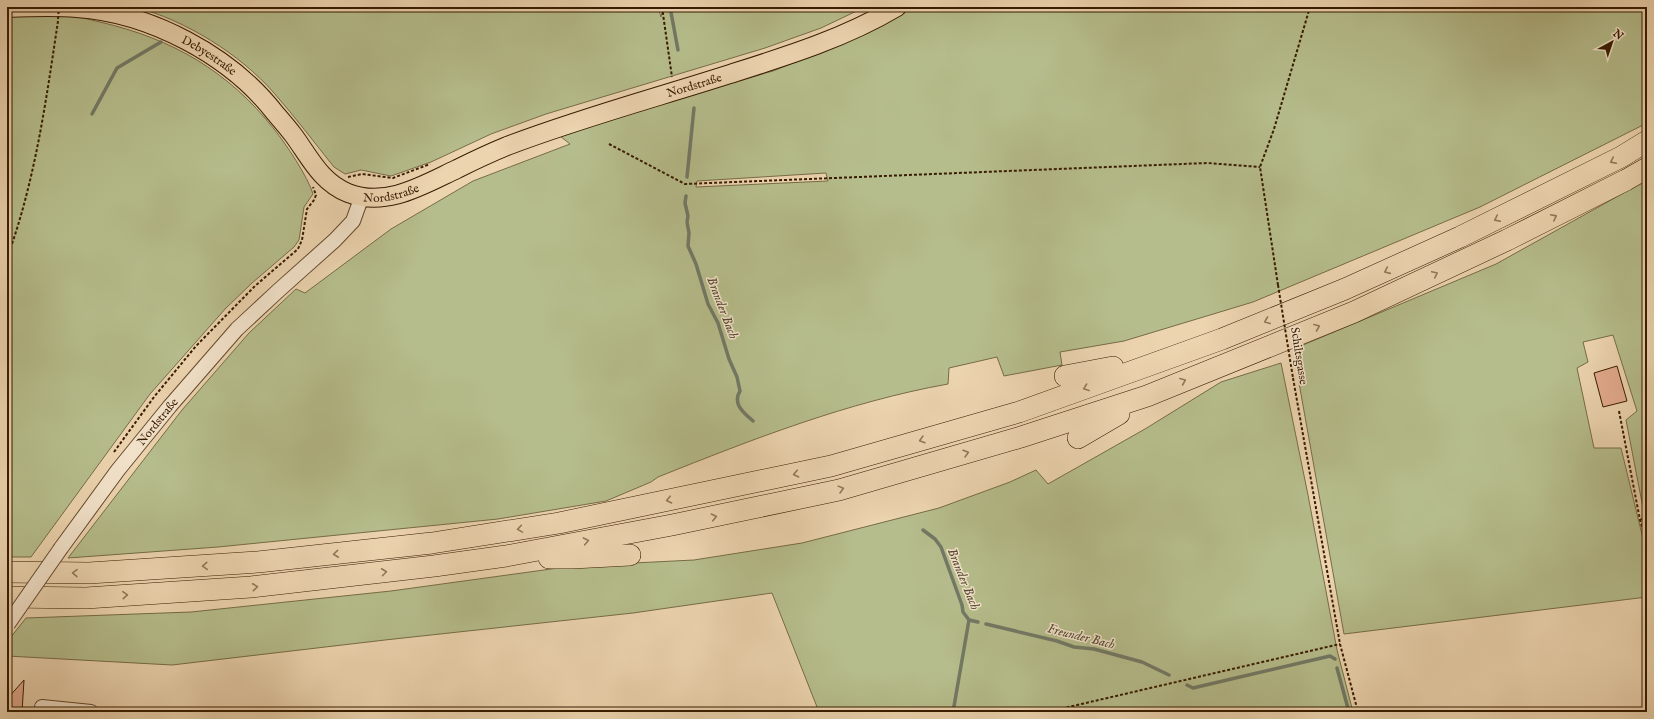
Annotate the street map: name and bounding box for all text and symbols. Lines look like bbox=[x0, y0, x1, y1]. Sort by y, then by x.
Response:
north arrow bbox=[1592, 22, 1632, 62]
text: N bbox=[1609, 26, 1626, 44]
street label: Debyestraße bbox=[179, 32, 240, 79]
street label: Nordstraße bbox=[665, 69, 724, 101]
one-way arrow bbox=[1610, 156, 1617, 164]
street label: Nordstraße bbox=[363, 180, 422, 206]
one-way arrow bbox=[1494, 214, 1501, 222]
one-way arrow bbox=[1550, 214, 1557, 221]
one-way arrow bbox=[1383, 266, 1390, 274]
one-way arrow bbox=[1431, 271, 1439, 279]
water label: Brander Bach bbox=[702, 275, 742, 342]
one-way arrow bbox=[1263, 316, 1270, 324]
one-way arrow bbox=[1313, 323, 1320, 331]
street label: Schiltsgasse bbox=[1287, 326, 1311, 386]
one-way arrow bbox=[1179, 378, 1187, 386]
one-way arrow bbox=[1082, 384, 1089, 392]
street label: Nordstraße bbox=[134, 394, 181, 448]
one-way arrow bbox=[918, 435, 925, 444]
one-way arrow bbox=[962, 449, 969, 458]
one-way arrow bbox=[793, 469, 799, 477]
one-way arrow bbox=[837, 486, 844, 494]
one-way arrow bbox=[666, 496, 672, 504]
one-way arrow bbox=[710, 513, 717, 521]
one-way arrow bbox=[517, 524, 523, 533]
one-way arrow bbox=[583, 538, 589, 546]
water label: Brander Bach bbox=[943, 546, 983, 613]
one-way arrow bbox=[333, 549, 339, 558]
one-way arrow bbox=[202, 561, 208, 570]
one-way arrow bbox=[381, 568, 387, 577]
one-way arrow bbox=[72, 569, 78, 577]
one-way arrow bbox=[252, 583, 258, 592]
one-way arrow bbox=[122, 591, 128, 600]
water label: Freunder Bach bbox=[1046, 620, 1117, 654]

